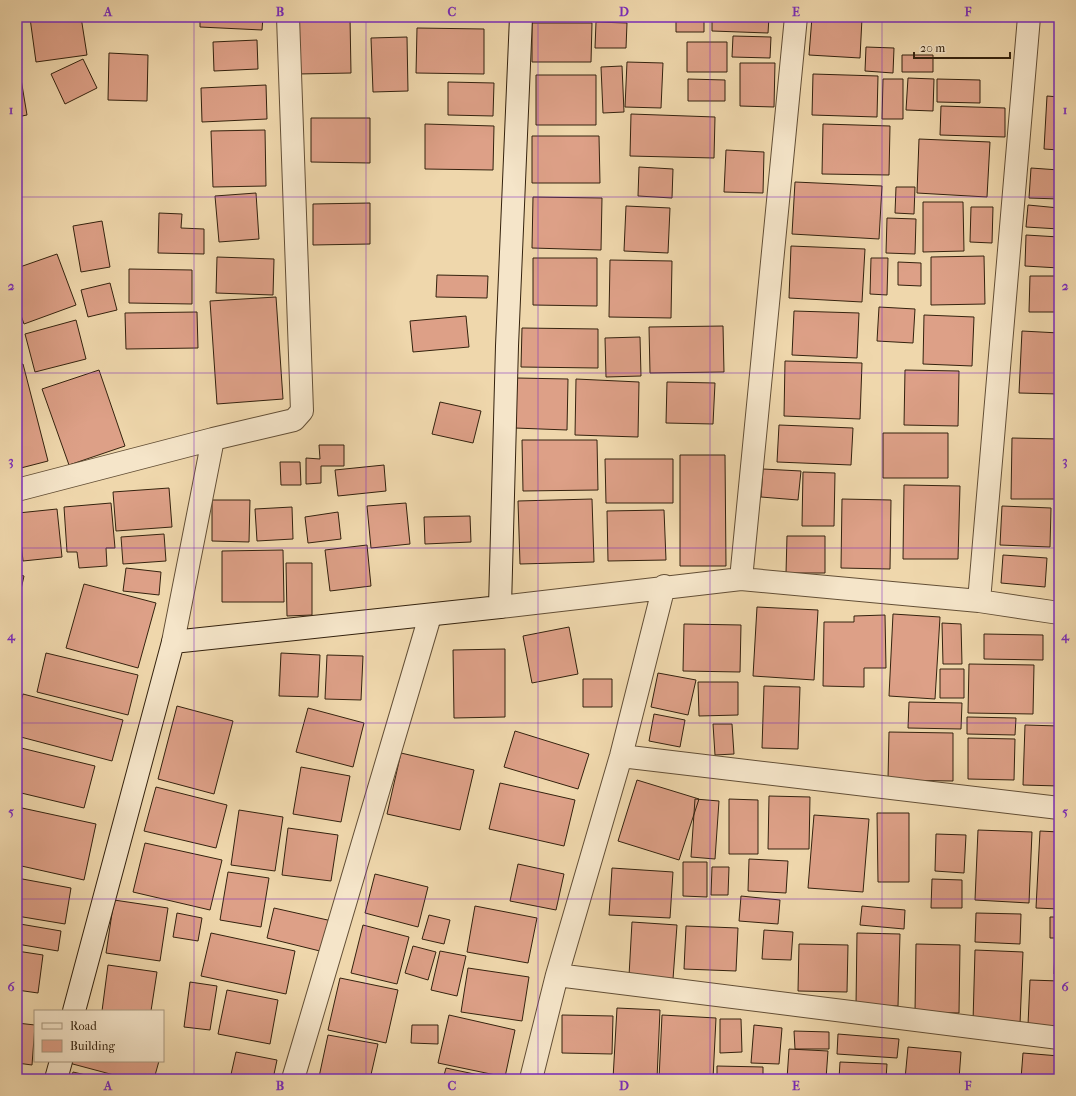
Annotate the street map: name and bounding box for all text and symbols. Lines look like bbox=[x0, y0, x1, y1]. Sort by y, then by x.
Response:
text: A bbox=[103, 4, 113, 19]
text: B bbox=[276, 4, 285, 19]
text: C bbox=[448, 4, 457, 19]
text: D bbox=[619, 4, 629, 19]
text: E bbox=[792, 4, 800, 19]
text: F bbox=[964, 4, 972, 19]
scale bar bbox=[914, 34, 1010, 60]
text: 20 m bbox=[920, 41, 945, 55]
text: 1 bbox=[9, 102, 14, 117]
text: 1 bbox=[1063, 102, 1068, 117]
text: 2 bbox=[8, 278, 15, 293]
text: 2 bbox=[1062, 278, 1069, 293]
text: 3 bbox=[8, 453, 14, 469]
text: 3 bbox=[1062, 453, 1068, 469]
text: 4 bbox=[6, 628, 16, 644]
text: 4 bbox=[1060, 628, 1070, 644]
text: 5 bbox=[8, 804, 14, 819]
text: 5 bbox=[1062, 804, 1068, 819]
text: 6 bbox=[7, 979, 15, 994]
text: 6 bbox=[1061, 979, 1069, 994]
legend bbox=[34, 1010, 164, 1062]
text: Road bbox=[70, 1019, 97, 1033]
text: Building bbox=[70, 1039, 115, 1053]
text: A bbox=[103, 1078, 113, 1093]
text: B bbox=[276, 1078, 285, 1093]
text: C bbox=[448, 1078, 457, 1093]
text: D bbox=[619, 1078, 629, 1093]
text: E bbox=[792, 1078, 800, 1093]
text: F bbox=[964, 1078, 972, 1093]

